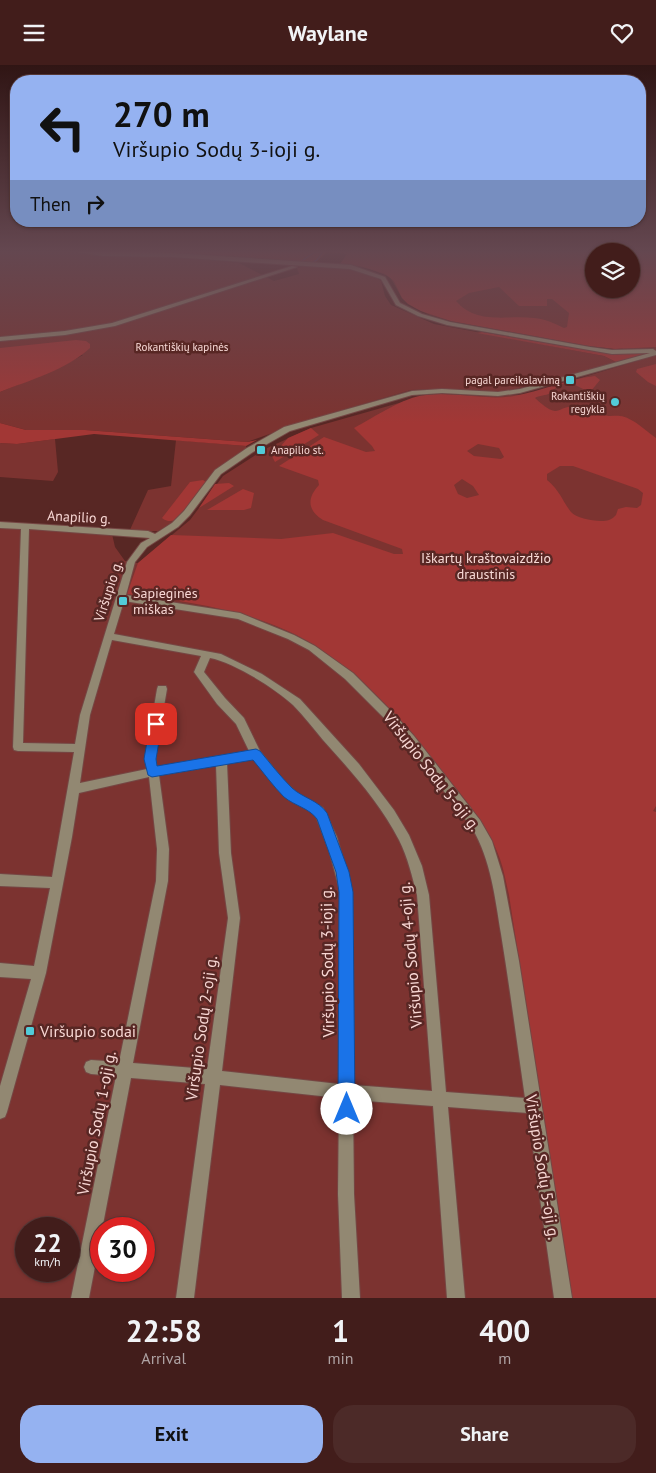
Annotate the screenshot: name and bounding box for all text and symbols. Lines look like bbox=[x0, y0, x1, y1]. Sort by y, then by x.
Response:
icon: menu bbox=[20, 19, 48, 47]
text: Waylane bbox=[288, 19, 368, 47]
icon: heart bbox=[608, 19, 636, 47]
text: 270 m bbox=[113, 91, 210, 137]
icon: left bbox=[30, 95, 95, 160]
text: Viršupio Sodų 3-ioji g. bbox=[113, 135, 320, 163]
icon: right bbox=[81, 190, 109, 218]
text: Then bbox=[30, 192, 71, 216]
map controls bbox=[585, 243, 640, 298]
button: layers bbox=[585, 243, 640, 298]
park label: Rokantiškių kapinės bbox=[136, 340, 229, 354]
place label: pagal pareikalavimą bbox=[465, 373, 561, 387]
marker: pagal pareikalavimą bbox=[564, 374, 576, 386]
place label: Rokantiškių regykla bbox=[551, 389, 605, 416]
marker: Rokantiškių regykla bbox=[609, 396, 621, 408]
place label: Anapilio st. bbox=[271, 443, 324, 457]
marker: Anapilio st. bbox=[255, 444, 267, 456]
street label: Anapilio g. bbox=[47, 506, 111, 528]
park label: Iškartų kraštovaizdžio draustinis bbox=[421, 549, 551, 583]
street label: Viršupio g. bbox=[89, 558, 126, 625]
place label: Sapieginės miškas bbox=[133, 584, 198, 618]
marker: Sapieginės miškas bbox=[117, 595, 129, 607]
pin bbox=[135, 703, 177, 745]
street label: Viršupio Sodų 5-oji g. bbox=[378, 706, 485, 835]
icon: arrive bbox=[142, 710, 170, 738]
street label: Viršupio Sodų 4-oji g. bbox=[394, 881, 426, 1030]
street label: Viršupio Sodų 3-ioji g. bbox=[316, 886, 338, 1039]
street label: Viršupio Sodų 2-oji g. bbox=[181, 954, 221, 1103]
place label: Viršupio sodai bbox=[39, 1021, 136, 1041]
marker: Viršupio sodai bbox=[24, 1025, 36, 1037]
street label: Viršupio Sodų 1-oji g. bbox=[72, 1049, 120, 1198]
position arrow bbox=[320, 1082, 372, 1134]
street label: Viršupio Sodų 5-oji g. bbox=[522, 1092, 564, 1241]
speed limit sign: 30 bbox=[90, 1217, 155, 1282]
text: 22 bbox=[33, 1227, 62, 1259]
text: km/h bbox=[34, 1254, 61, 1269]
text: 22:58 bbox=[126, 1311, 202, 1350]
text: 1 bbox=[332, 1311, 349, 1350]
text: 400 bbox=[479, 1311, 530, 1350]
text: Arrival bbox=[141, 1348, 186, 1368]
text: min bbox=[328, 1348, 354, 1368]
text: m bbox=[498, 1348, 511, 1368]
button: Exit bbox=[20, 1405, 323, 1463]
button: Share bbox=[333, 1405, 636, 1463]

